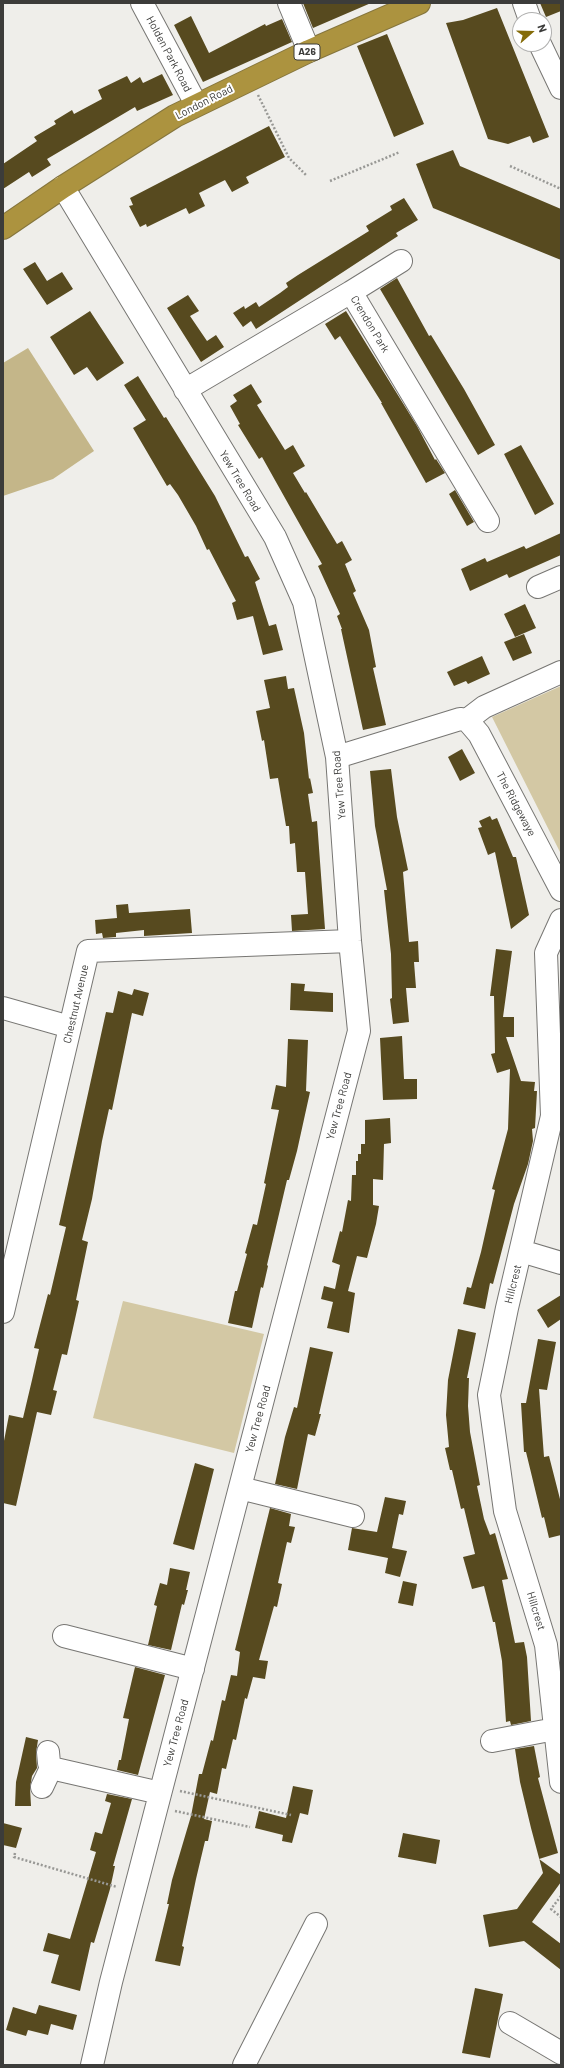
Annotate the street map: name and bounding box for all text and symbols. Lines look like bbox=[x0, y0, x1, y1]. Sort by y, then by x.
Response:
north arrow bbox=[512, 12, 552, 52]
street label: Holden Park Road bbox=[143, 14, 195, 94]
text: N bbox=[535, 22, 550, 34]
road number: A26 bbox=[294, 44, 320, 60]
street label: London Road bbox=[173, 82, 235, 122]
street label: Crendon Park bbox=[348, 293, 392, 355]
street label: Yew Tree Road bbox=[217, 448, 263, 514]
street label: Yew Tree Road bbox=[329, 750, 349, 820]
street label: The Ridgewaye bbox=[493, 769, 539, 839]
street label: Chestnut Avenue bbox=[61, 963, 91, 1045]
street label: Yew Tree Road bbox=[324, 1071, 354, 1141]
street label: Hillcrest bbox=[502, 1263, 524, 1305]
street label: Yew Tree Road bbox=[243, 1384, 273, 1454]
street label: Hillcrest bbox=[524, 1590, 548, 1632]
street label: Yew Tree Road bbox=[161, 1698, 191, 1768]

